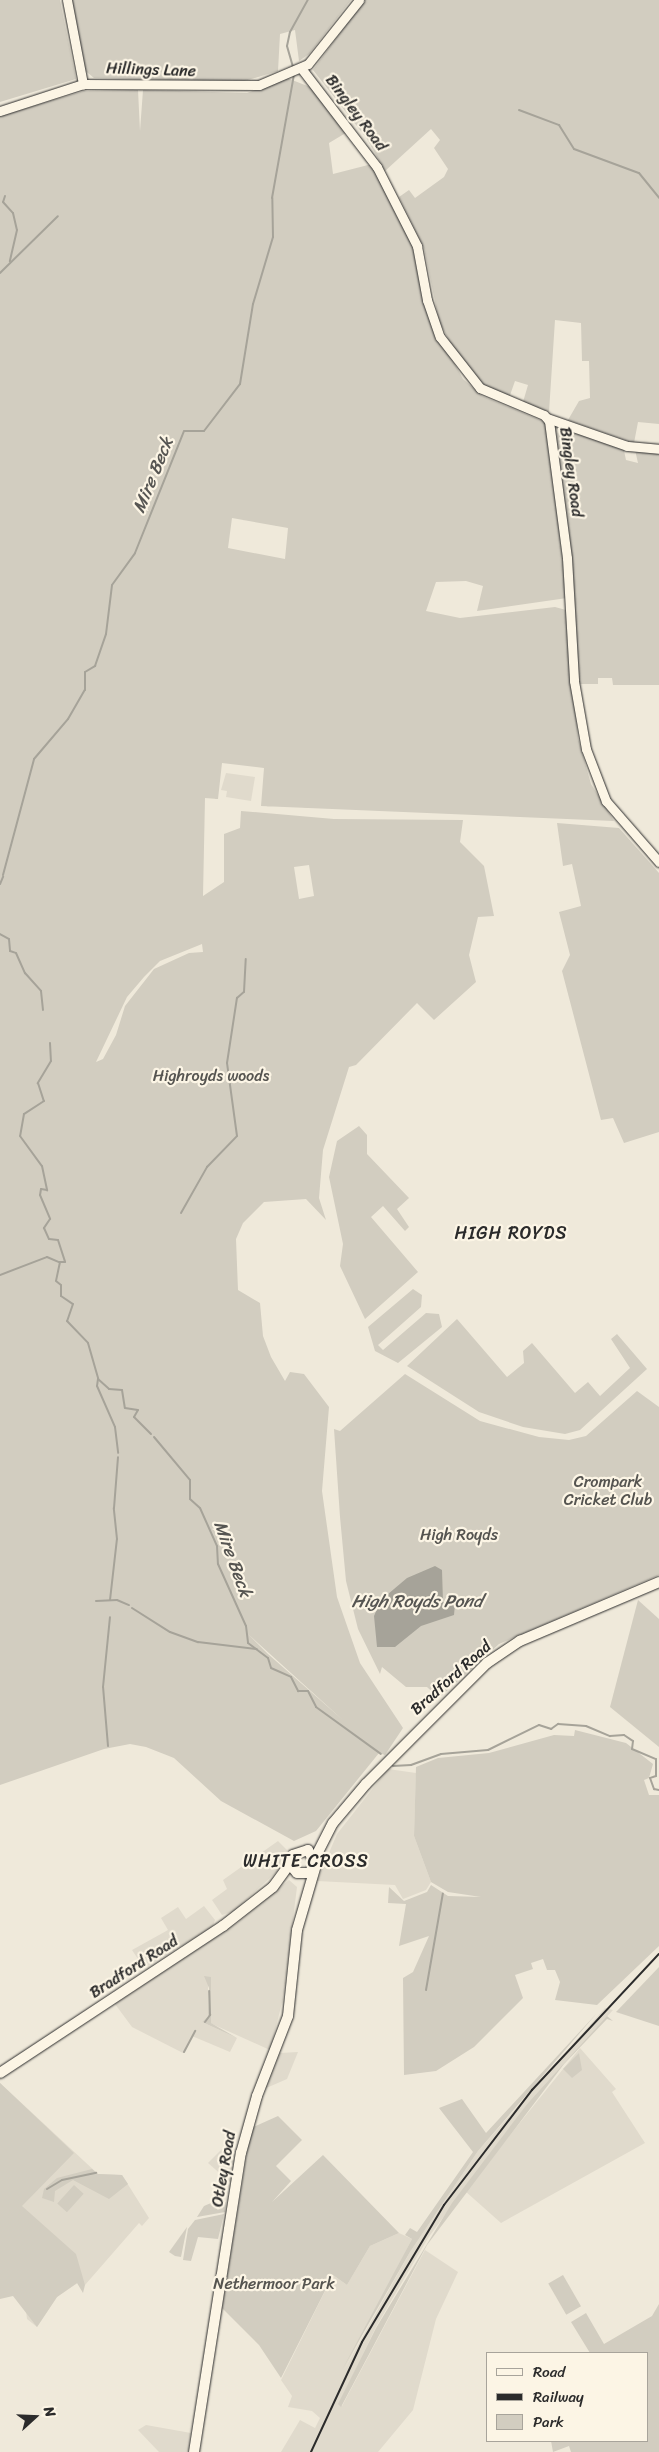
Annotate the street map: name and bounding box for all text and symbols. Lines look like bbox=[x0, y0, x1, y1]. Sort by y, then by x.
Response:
street label: Hillings Lane bbox=[106, 59, 196, 81]
street label: Bingley Road bbox=[321, 71, 391, 155]
street label: Bingley Road bbox=[555, 426, 587, 518]
water label: Mire Beck bbox=[128, 434, 178, 516]
park label: Highroyds woods bbox=[153, 1066, 269, 1086]
district label: HIGH ROYDS bbox=[453, 1222, 569, 1244]
park label: Crompark Cricket Club bbox=[564, 1472, 652, 1510]
water label: Mire Beck bbox=[209, 1518, 257, 1600]
park label: High Royds bbox=[420, 1525, 498, 1545]
water label: High Royds Pond bbox=[351, 1590, 483, 1612]
street label: Bradford Road bbox=[407, 1637, 495, 1719]
district label: WHITE CROSS bbox=[243, 1850, 369, 1872]
street label: Bradford Road bbox=[86, 1931, 182, 2003]
street label: Otley Road bbox=[208, 2130, 240, 2208]
park label: Nethermoor Park bbox=[213, 2274, 335, 2294]
legend bbox=[487, 2352, 649, 2442]
text: Road bbox=[533, 2359, 565, 2385]
text: Railway bbox=[533, 2384, 584, 2410]
north arrow bbox=[10, 2392, 60, 2442]
text: N bbox=[36, 2403, 63, 2421]
text: Park bbox=[533, 2409, 564, 2435]

